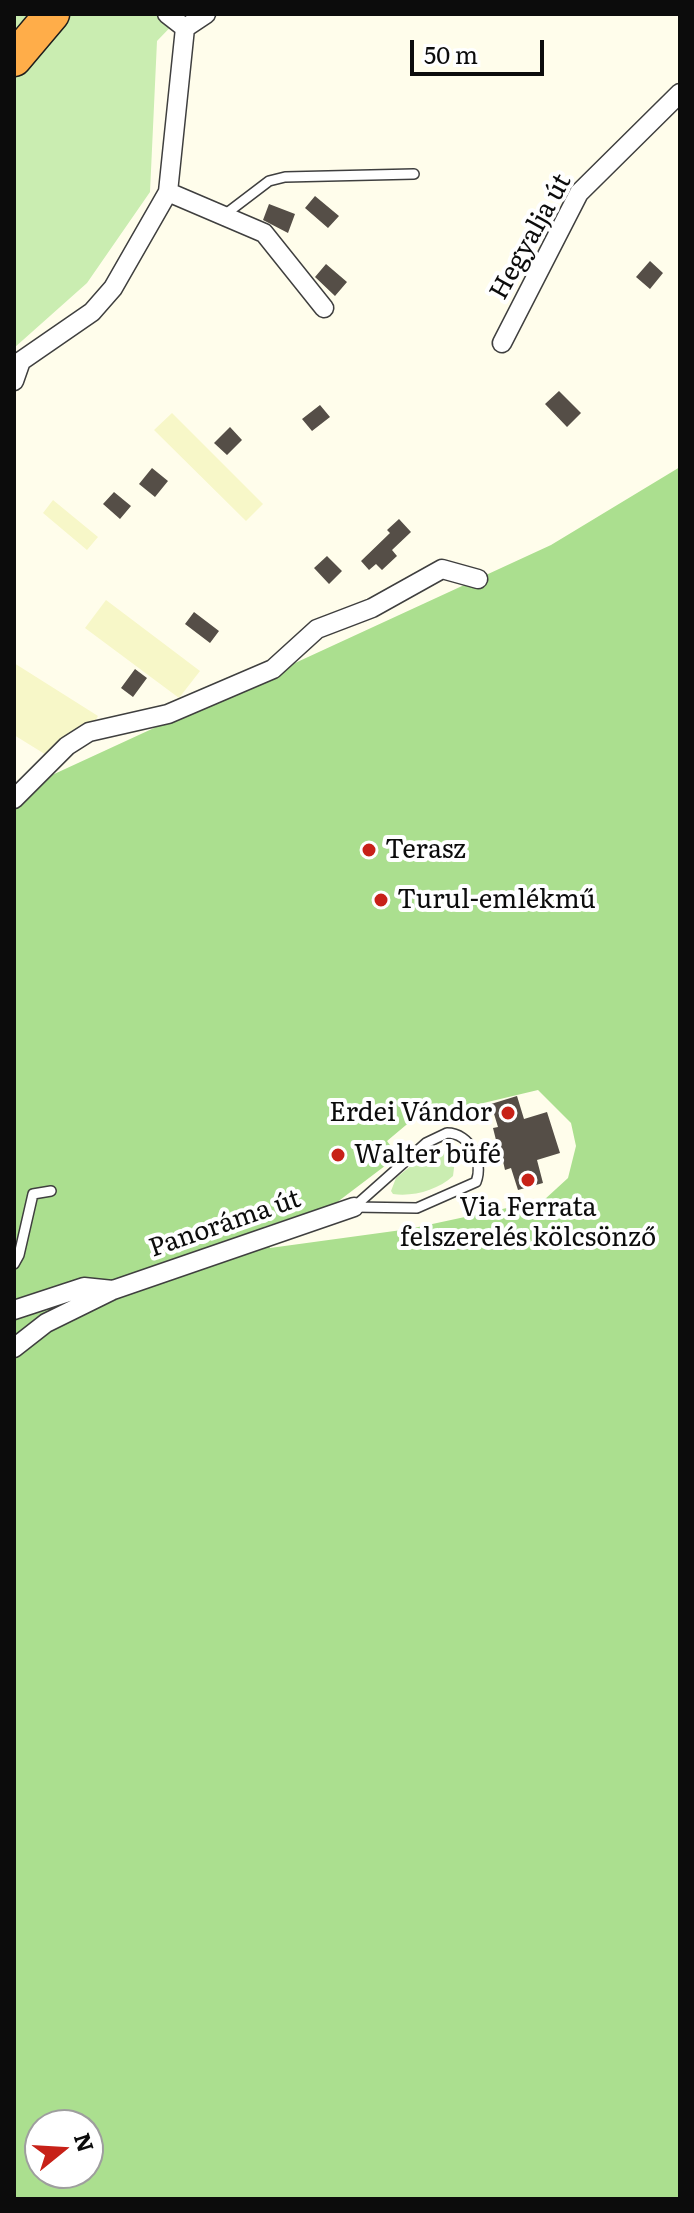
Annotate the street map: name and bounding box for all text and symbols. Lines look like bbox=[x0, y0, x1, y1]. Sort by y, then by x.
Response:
scale bar bbox=[414, 24, 548, 74]
text: 50 m bbox=[424, 36, 478, 71]
street label: Hegyalja út bbox=[484, 169, 578, 305]
place label: Terasz bbox=[385, 834, 466, 866]
marker: Terasz bbox=[360, 841, 378, 859]
place label: Turul-emlékmű bbox=[397, 884, 596, 916]
marker: Turul-emlékmű bbox=[372, 891, 390, 909]
place label: Erdei Vándor bbox=[329, 1097, 492, 1129]
marker: Erdei Vándor bbox=[499, 1104, 517, 1122]
place label: Walter büfé bbox=[354, 1139, 501, 1171]
marker: Walter büfé bbox=[329, 1146, 347, 1164]
marker: Via Ferrata felszerelés kölcsönző bbox=[519, 1171, 537, 1189]
street label: Panoráma út bbox=[145, 1184, 305, 1264]
place label: Via Ferrata felszerelés kölcsönző bbox=[400, 1192, 656, 1254]
north arrow bbox=[24, 2109, 104, 2189]
text: N bbox=[67, 2128, 104, 2156]

